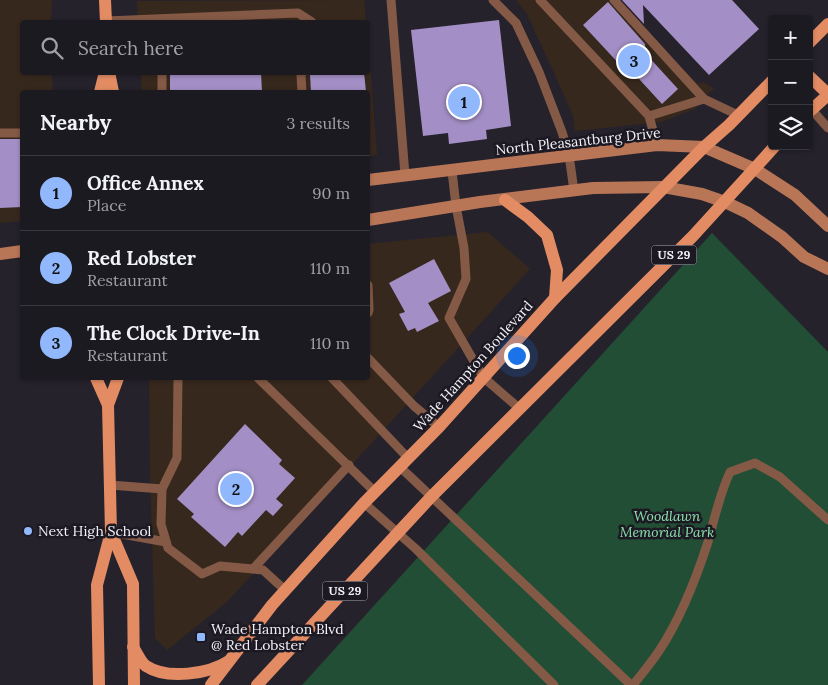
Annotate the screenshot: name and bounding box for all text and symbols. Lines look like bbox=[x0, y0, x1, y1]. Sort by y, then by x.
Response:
map controls bbox=[768, 15, 813, 150]
button: + bbox=[768, 15, 813, 60]
search box bbox=[20, 20, 370, 75]
icon: search bbox=[38, 34, 66, 62]
text: Search here bbox=[78, 36, 184, 60]
pin: 3 bbox=[618, 42, 650, 80]
button: − bbox=[768, 60, 813, 105]
pin: 1 bbox=[448, 83, 480, 121]
button: layers bbox=[768, 105, 813, 150]
text: Nearby bbox=[40, 109, 111, 136]
text: 3 results bbox=[286, 113, 350, 133]
street label: North Pleasantburg Drive bbox=[495, 123, 662, 159]
text: Office Annex bbox=[87, 171, 204, 195]
text: 1 bbox=[53, 183, 59, 203]
text: 90 m bbox=[312, 183, 350, 203]
text: Place bbox=[87, 195, 126, 215]
text: Red Lobster bbox=[87, 246, 196, 270]
road number: US 29 bbox=[652, 246, 696, 264]
text: 2 bbox=[52, 258, 60, 278]
text: 110 m bbox=[310, 258, 350, 278]
text: Restaurant bbox=[87, 270, 168, 290]
street label: Wade Hampton Boulevard bbox=[409, 297, 537, 435]
text: The Clock Drive-In bbox=[87, 321, 260, 345]
text: 3 bbox=[52, 333, 60, 353]
text: 110 m bbox=[310, 333, 350, 353]
your location bbox=[504, 343, 530, 369]
text: Restaurant bbox=[87, 345, 168, 365]
pin: 2 bbox=[220, 470, 252, 508]
park label: Woodlawn Memorial Park bbox=[620, 507, 714, 541]
place label: Next High School bbox=[38, 522, 152, 540]
marker: Next High School bbox=[22, 525, 34, 537]
road number: US 29 bbox=[322, 582, 368, 600]
place label: Wade Hampton Blvd @ Red Lobster bbox=[211, 620, 344, 654]
marker: Wade Hampton Blvd @ Red Lobster bbox=[195, 631, 207, 643]

